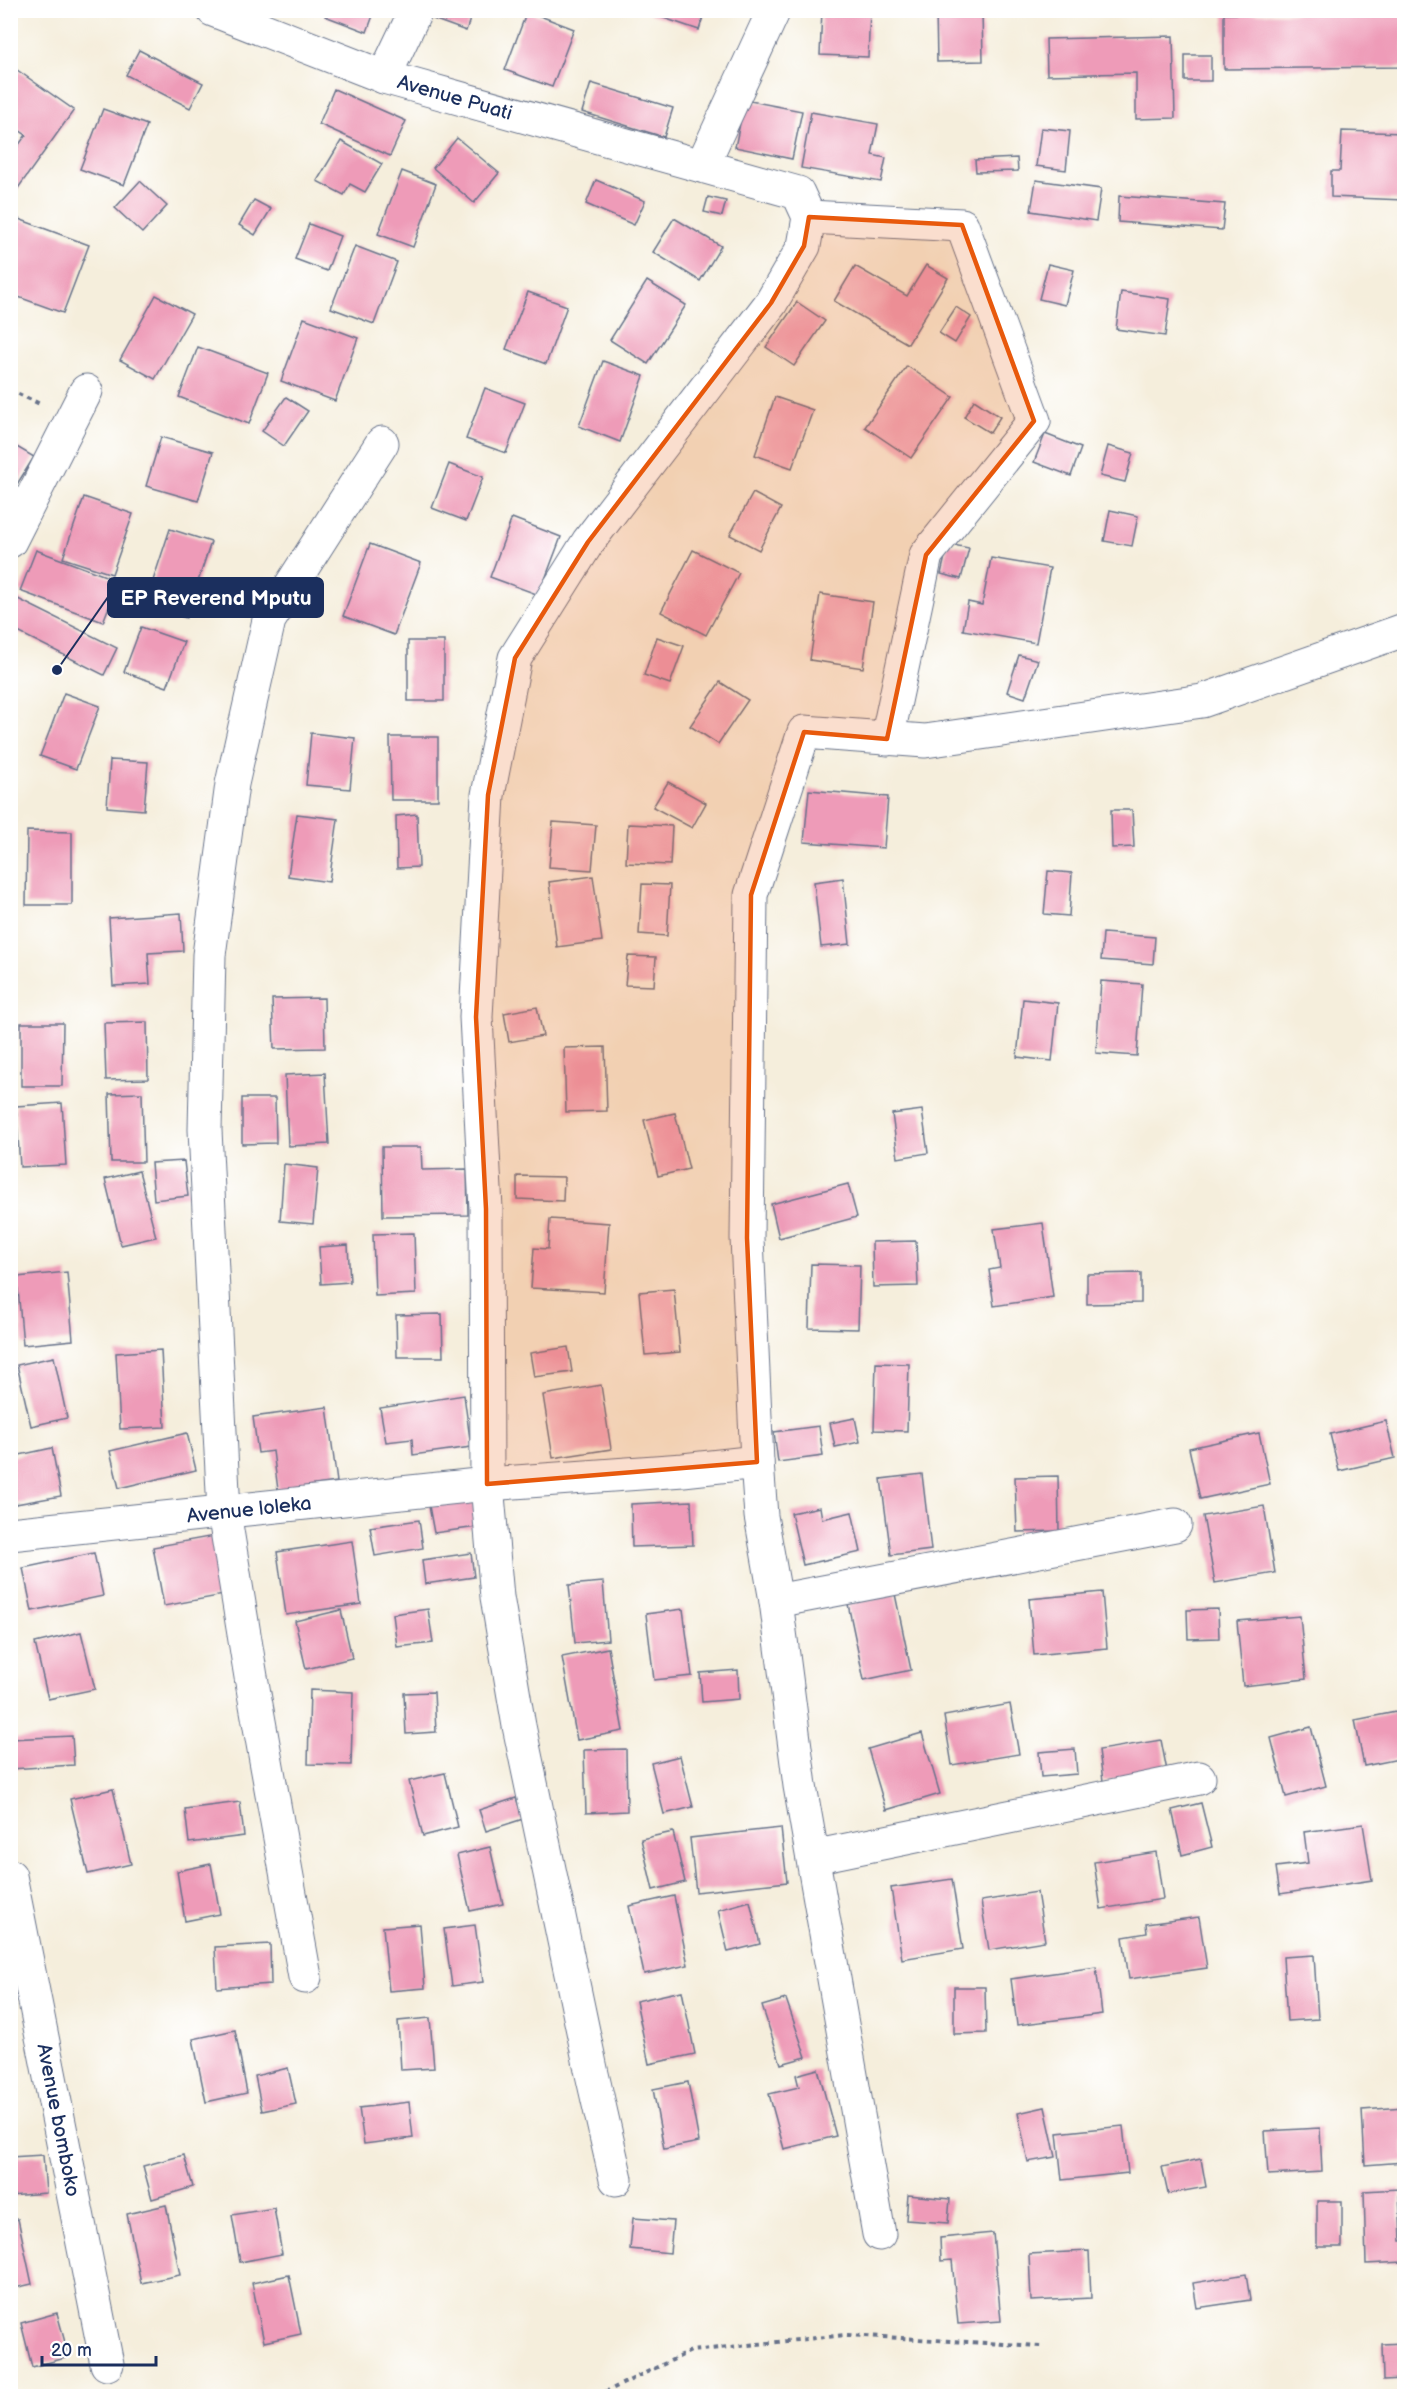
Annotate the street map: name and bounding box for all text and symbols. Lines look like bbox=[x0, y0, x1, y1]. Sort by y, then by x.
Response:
street label: Avenue Puati bbox=[395, 70, 515, 126]
callout: EP Reverend Mputu bbox=[108, 578, 323, 617]
text: EP Reverend Mputu bbox=[121, 586, 311, 611]
street label: Avenue loleka bbox=[186, 1492, 313, 1528]
street label: Avenue bomboko bbox=[31, 2042, 85, 2199]
scale bar bbox=[42, 2329, 156, 2367]
text: 20 m bbox=[51, 2340, 92, 2361]

